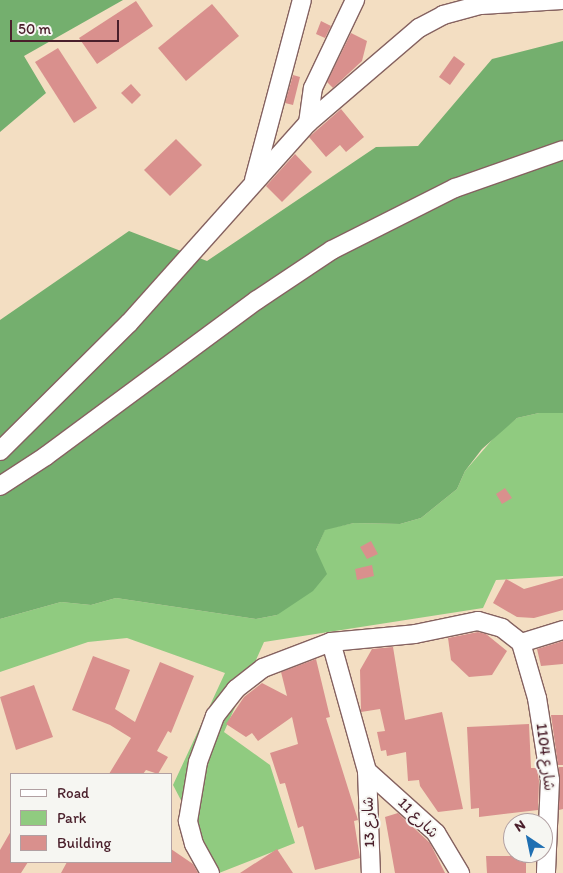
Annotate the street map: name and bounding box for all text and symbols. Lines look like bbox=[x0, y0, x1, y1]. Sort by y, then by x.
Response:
scale bar bbox=[12, 10, 121, 42]
text: 50 m bbox=[18, 20, 51, 38]
street label: شارع 1104 bbox=[532, 722, 558, 792]
legend bbox=[10, 773, 172, 863]
text: Road bbox=[57, 784, 89, 802]
street label: شارع 11 bbox=[394, 794, 442, 842]
street label: شارع 13 bbox=[359, 796, 379, 848]
text: Park bbox=[57, 809, 87, 827]
north arrow bbox=[503, 813, 553, 863]
text: N bbox=[511, 816, 529, 836]
text: Building bbox=[57, 834, 111, 852]

